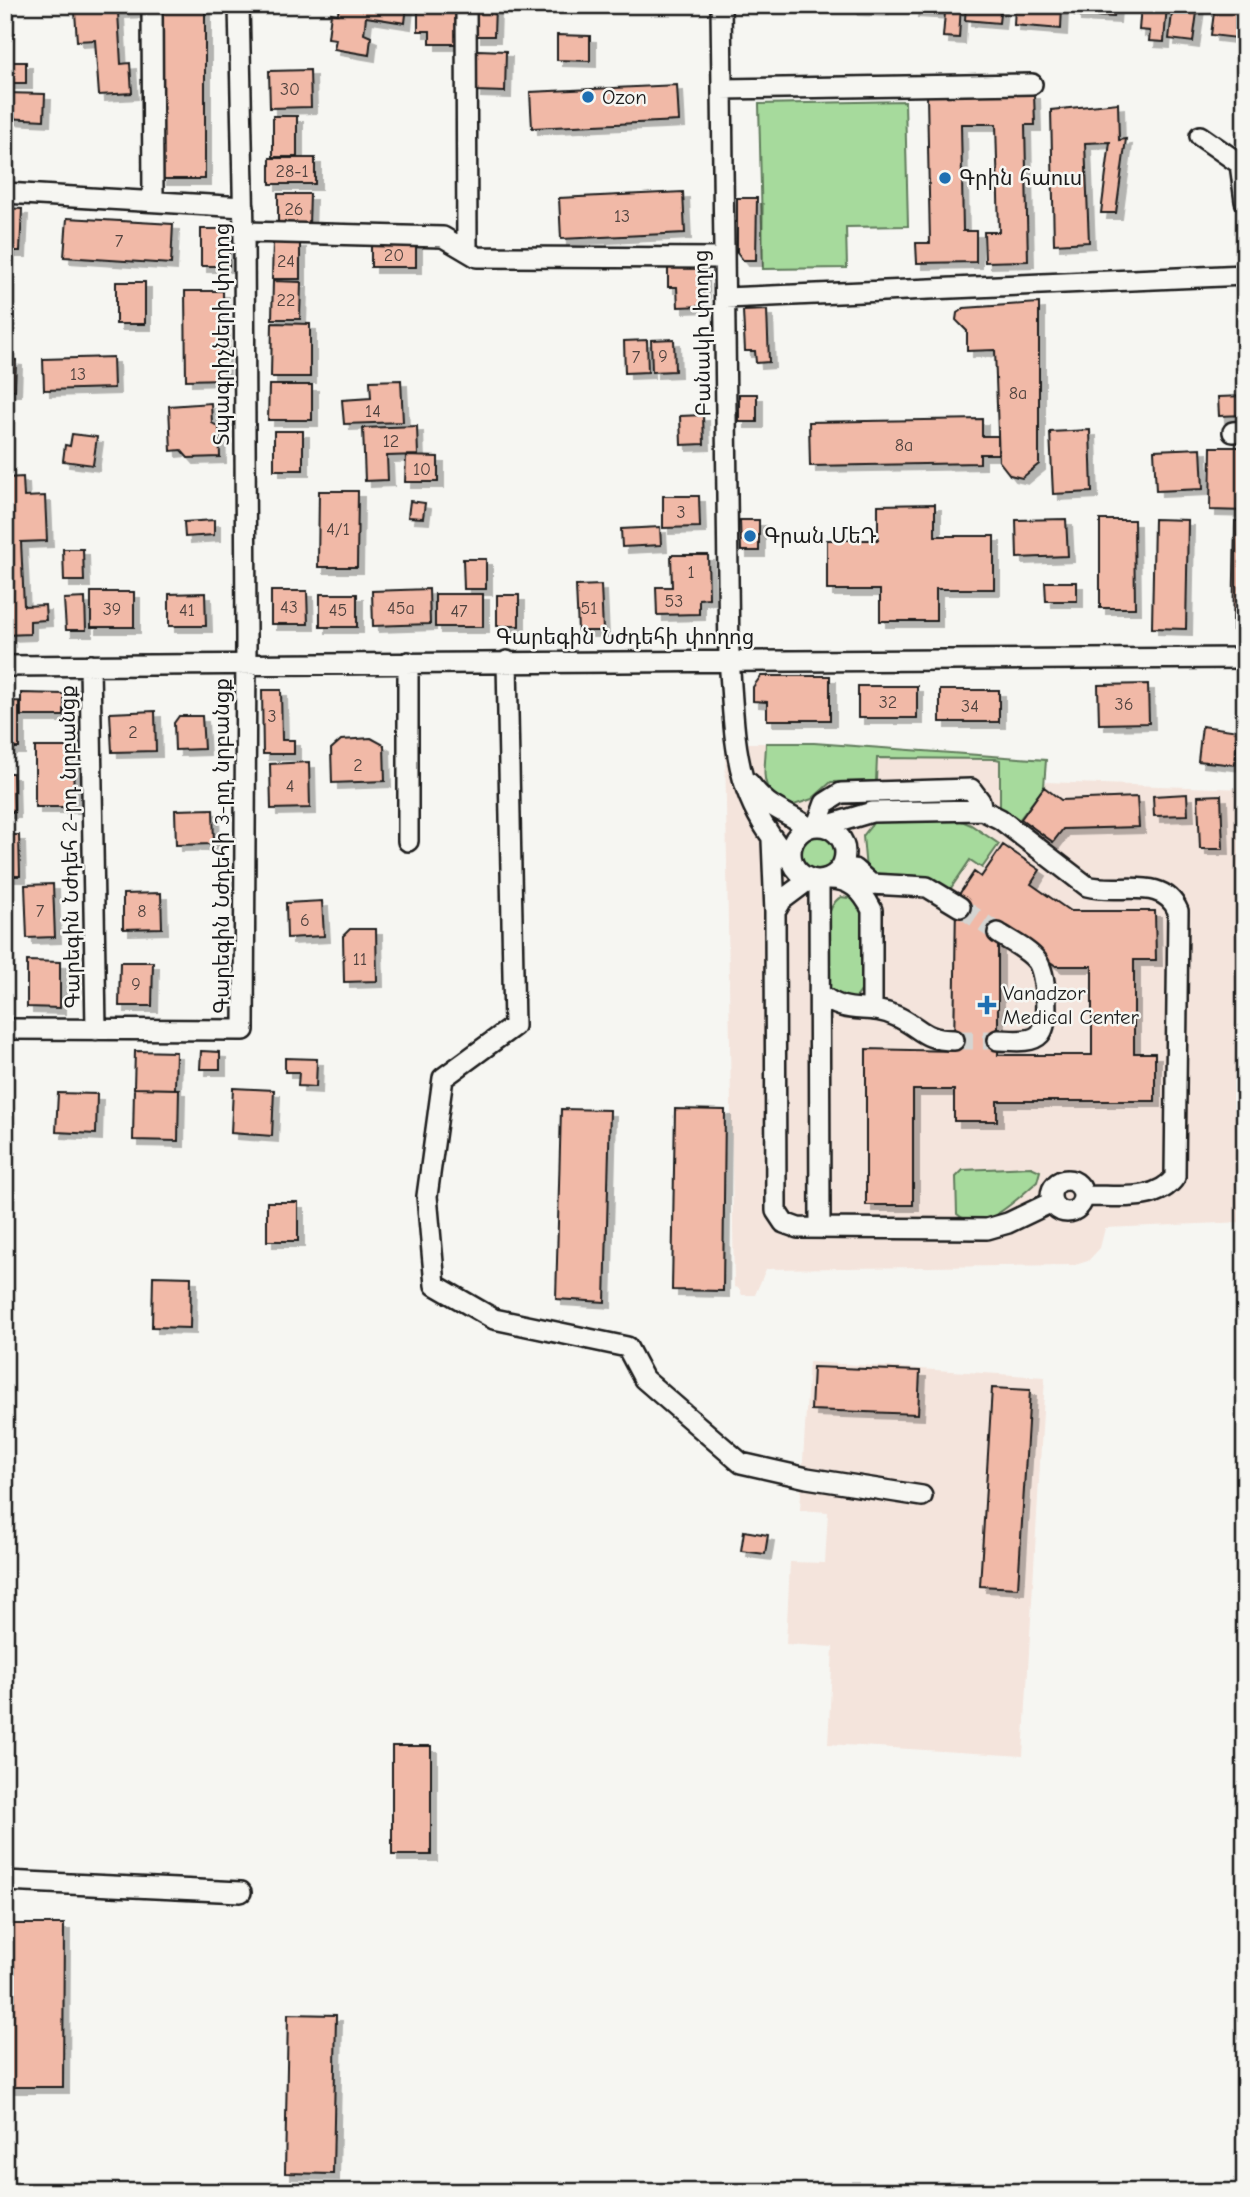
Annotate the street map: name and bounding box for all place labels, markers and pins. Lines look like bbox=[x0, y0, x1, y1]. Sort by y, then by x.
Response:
place label: Ozon bbox=[602, 85, 647, 109]
marker: Ozon bbox=[580, 89, 596, 105]
place label: Գրին հաուս bbox=[959, 166, 1082, 190]
marker: Գրին հաուս bbox=[937, 170, 953, 186]
place label: Գրան ՄեԴ bbox=[764, 524, 877, 548]
marker: Գրան ՄեԴ bbox=[742, 528, 758, 544]
place label: Vanadzor Medical Center bbox=[1003, 981, 1140, 1029]
marker: Vanadzor Medical Center bbox=[977, 995, 997, 1015]

